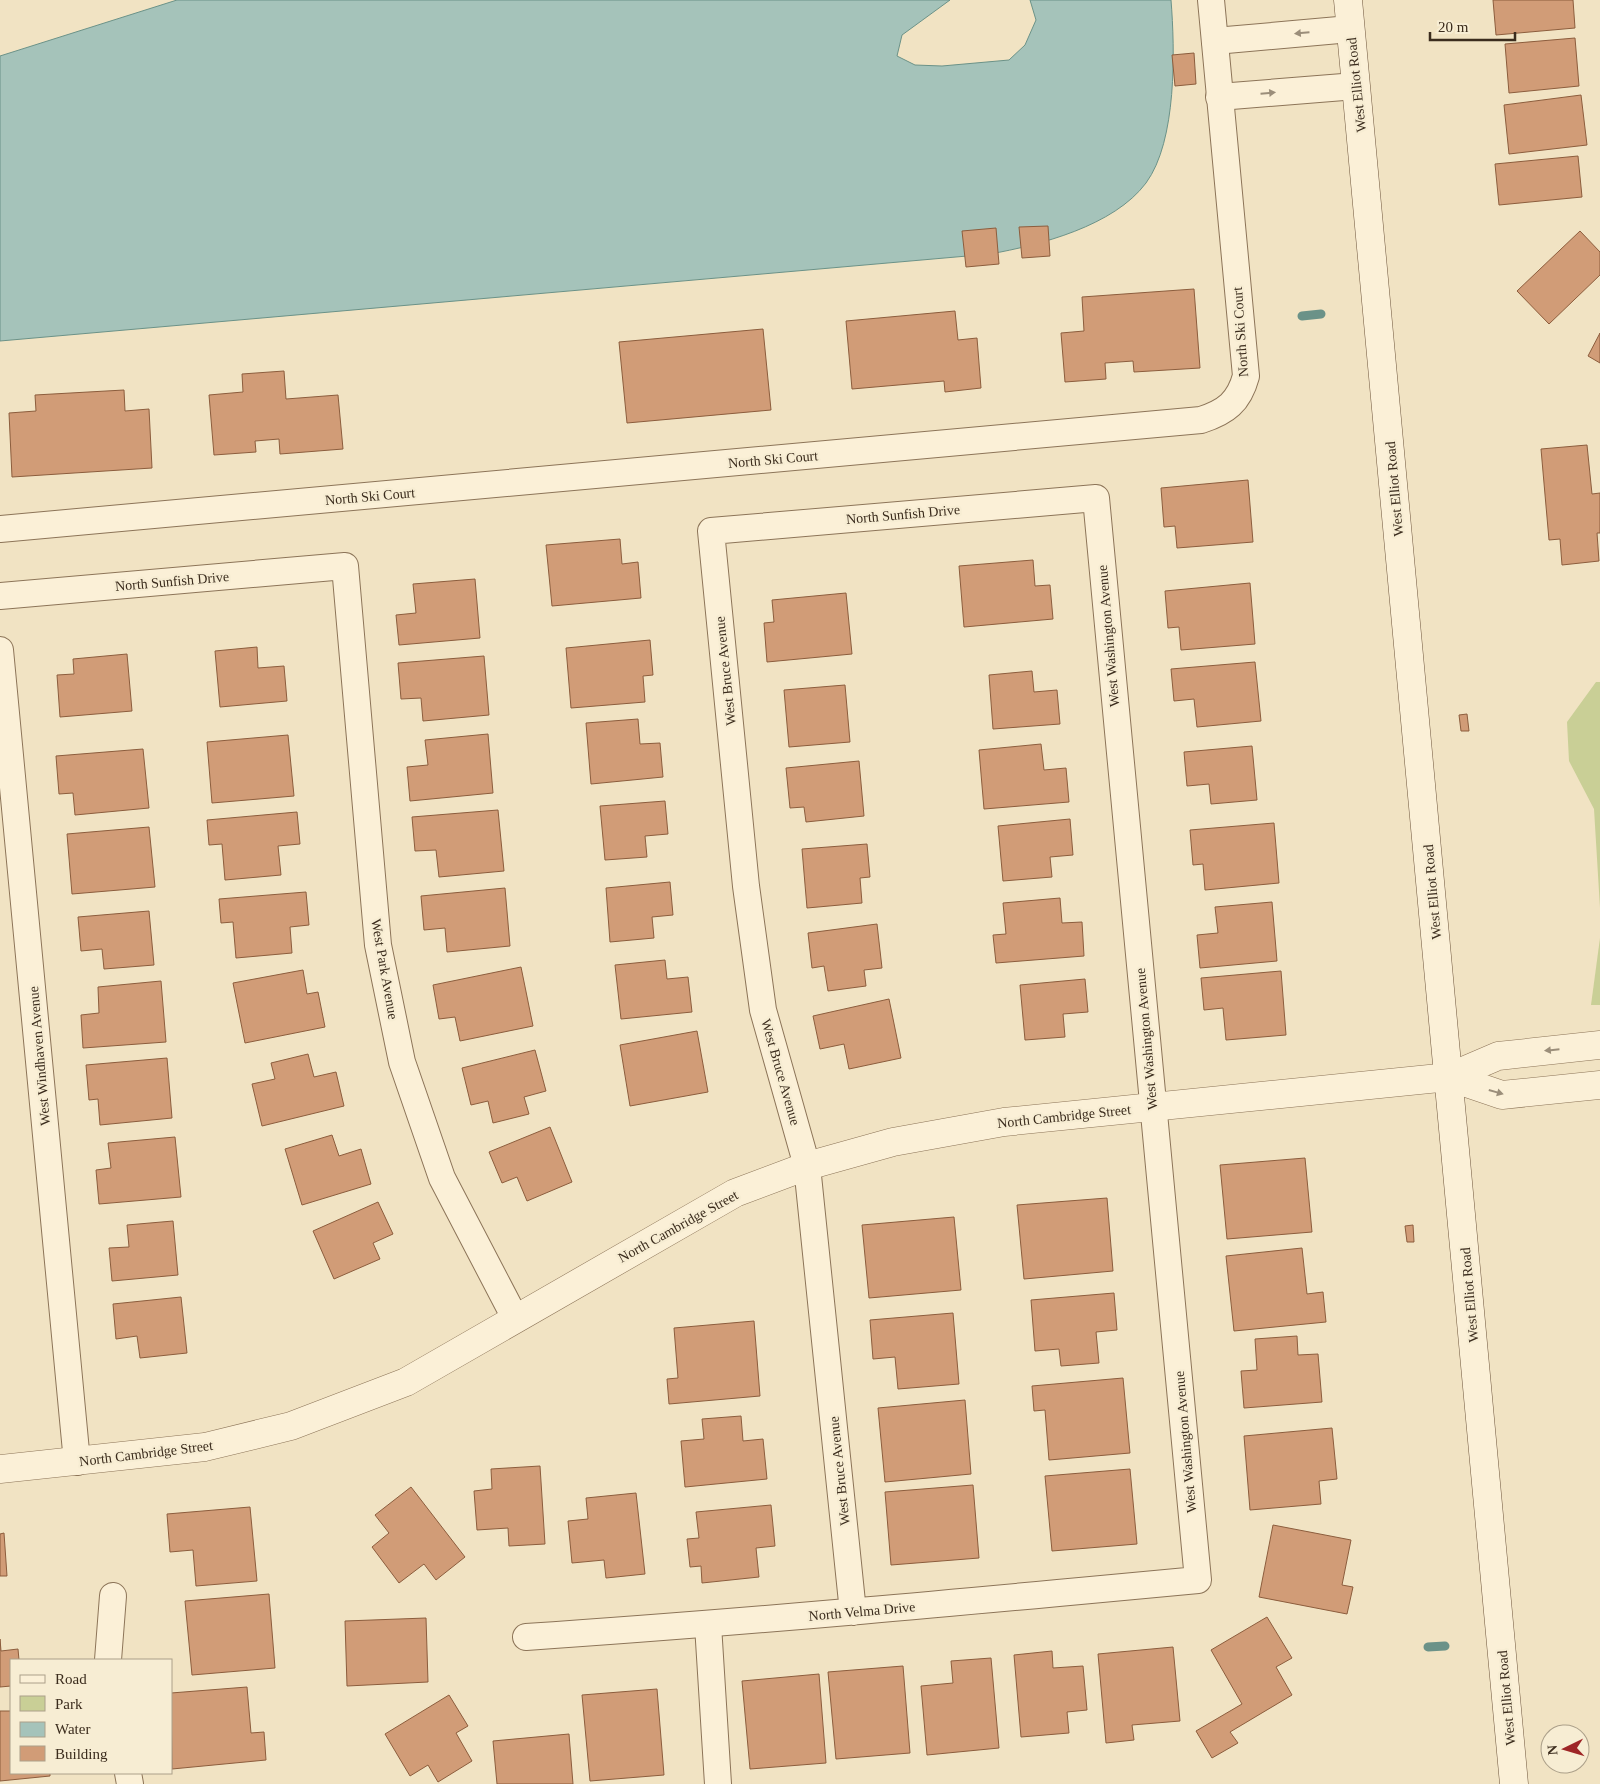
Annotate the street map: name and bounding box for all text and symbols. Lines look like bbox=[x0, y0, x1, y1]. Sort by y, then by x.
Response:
scale bar bbox=[1430, 10, 1515, 42]
text: 20 m bbox=[1438, 19, 1469, 35]
one-way arrow bbox=[1294, 29, 1310, 37]
street label: West Elliot Road bbox=[1344, 37, 1369, 133]
one-way arrow bbox=[1260, 88, 1276, 96]
street label: North Ski Court bbox=[1230, 286, 1251, 377]
street label: West Elliot Road bbox=[1383, 441, 1406, 537]
street label: North Ski Court bbox=[727, 448, 819, 471]
street label: North Ski Court bbox=[324, 485, 416, 508]
street label: North Sunfish Drive bbox=[845, 502, 961, 527]
street label: West Washington Avenue bbox=[1095, 564, 1122, 708]
street label: North Sunfish Drive bbox=[114, 569, 230, 594]
street label: West Bruce Avenue bbox=[712, 616, 739, 726]
street label: West Elliot Road bbox=[1421, 844, 1444, 940]
street label: West Park Avenue bbox=[368, 918, 401, 1021]
street label: West Washington Avenue bbox=[1133, 967, 1160, 1111]
street label: West Windhaven Avenue bbox=[26, 986, 53, 1126]
street label: West Bruce Avenue bbox=[758, 1017, 803, 1127]
one-way arrow bbox=[1543, 1046, 1559, 1054]
one-way arrow bbox=[1488, 1089, 1503, 1097]
street label: North Cambridge Street bbox=[996, 1102, 1132, 1131]
street label: North Cambridge Street bbox=[616, 1187, 741, 1266]
street label: West Elliot Road bbox=[1458, 1247, 1481, 1343]
street label: West Washington Avenue bbox=[1172, 1370, 1199, 1514]
street label: West Bruce Avenue bbox=[826, 1416, 853, 1526]
street label: North Cambridge Street bbox=[78, 1438, 214, 1469]
street label: North Velma Drive bbox=[808, 1599, 916, 1624]
street label: West Elliot Road bbox=[1495, 1650, 1518, 1746]
legend bbox=[10, 1659, 172, 1774]
text: Road bbox=[55, 1671, 87, 1687]
text: Park bbox=[55, 1696, 83, 1712]
text: Water bbox=[55, 1721, 90, 1737]
north arrow bbox=[1540, 1724, 1590, 1774]
text: N bbox=[1545, 1744, 1560, 1756]
text: Building bbox=[55, 1746, 108, 1762]

